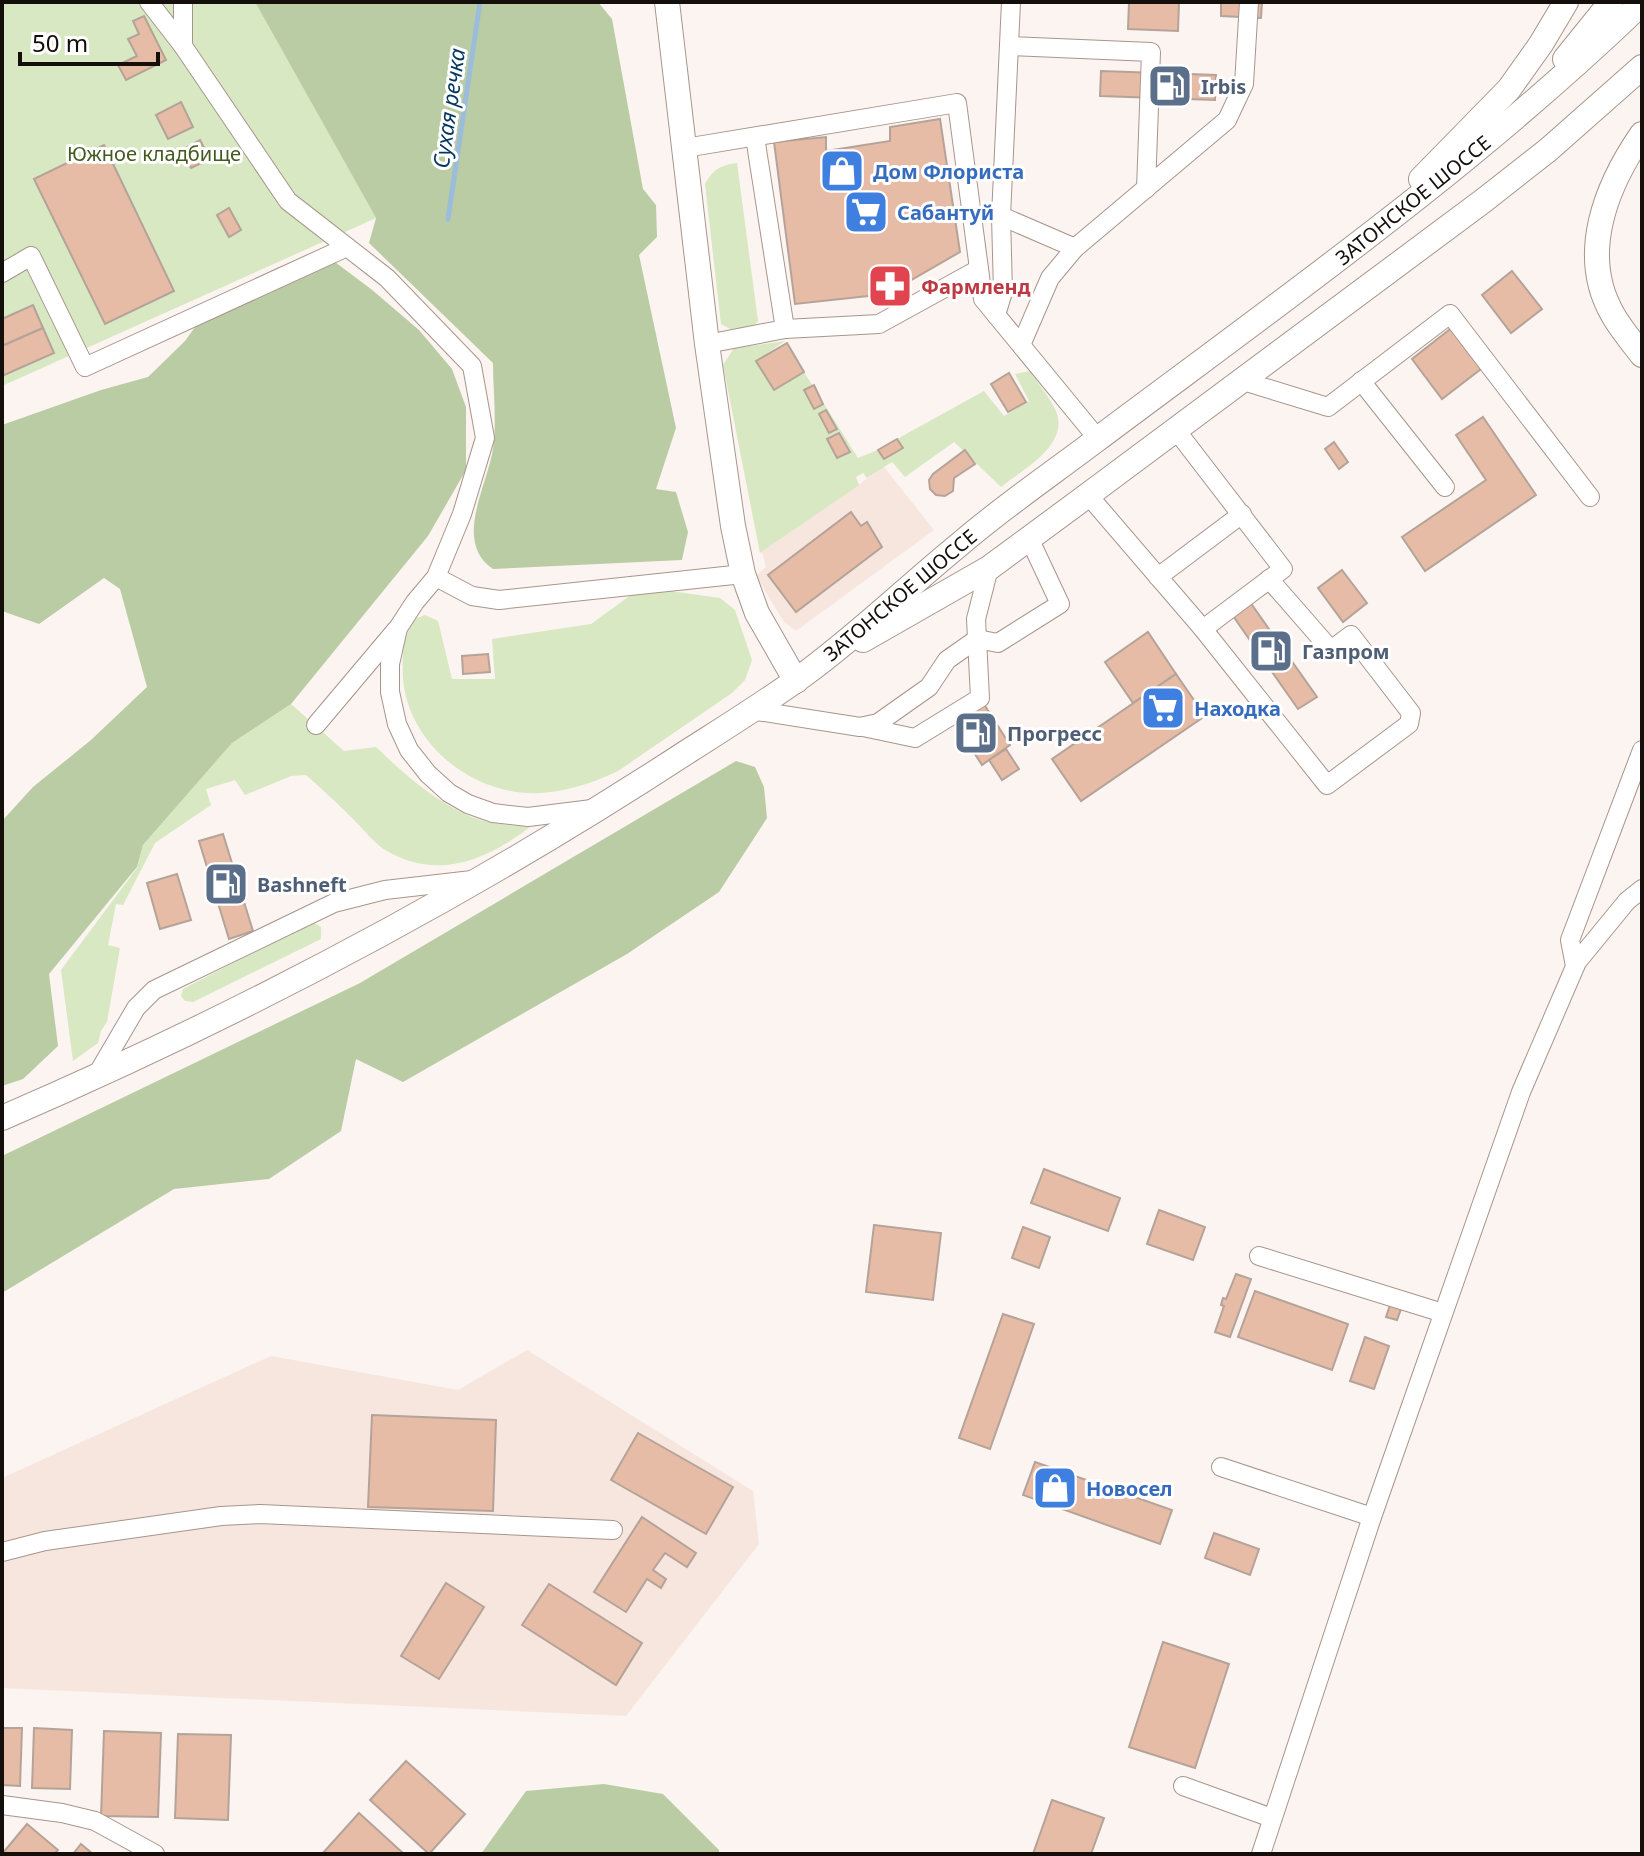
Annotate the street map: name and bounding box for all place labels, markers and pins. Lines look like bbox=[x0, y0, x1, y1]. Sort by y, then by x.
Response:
fuel station icon: Irbis bbox=[1146, 62, 1194, 110]
place label: Irbis bbox=[1201, 73, 1246, 100]
shop icon: Дом Флориста bbox=[818, 147, 866, 195]
place label: Дом Флориста bbox=[873, 158, 1024, 185]
supermarket icon: Сабантуй bbox=[842, 188, 890, 236]
place label: Сабантуй bbox=[897, 199, 994, 226]
pharmacy icon: Фармленд bbox=[866, 262, 914, 310]
place label: Фармленд bbox=[921, 273, 1031, 300]
fuel station icon: Газпром bbox=[1247, 627, 1295, 675]
place label: Газпром bbox=[1302, 638, 1390, 665]
supermarket icon: Находка bbox=[1139, 684, 1187, 732]
place label: Находка bbox=[1194, 695, 1281, 722]
fuel station icon: Прогресс bbox=[952, 709, 1000, 757]
place label: Прогресс bbox=[1007, 720, 1102, 747]
fuel station icon: Bashneft bbox=[202, 860, 250, 908]
place label: Bashneft bbox=[257, 871, 347, 898]
shop icon: Новосел bbox=[1031, 1464, 1079, 1512]
place label: Новосел bbox=[1086, 1475, 1173, 1502]

